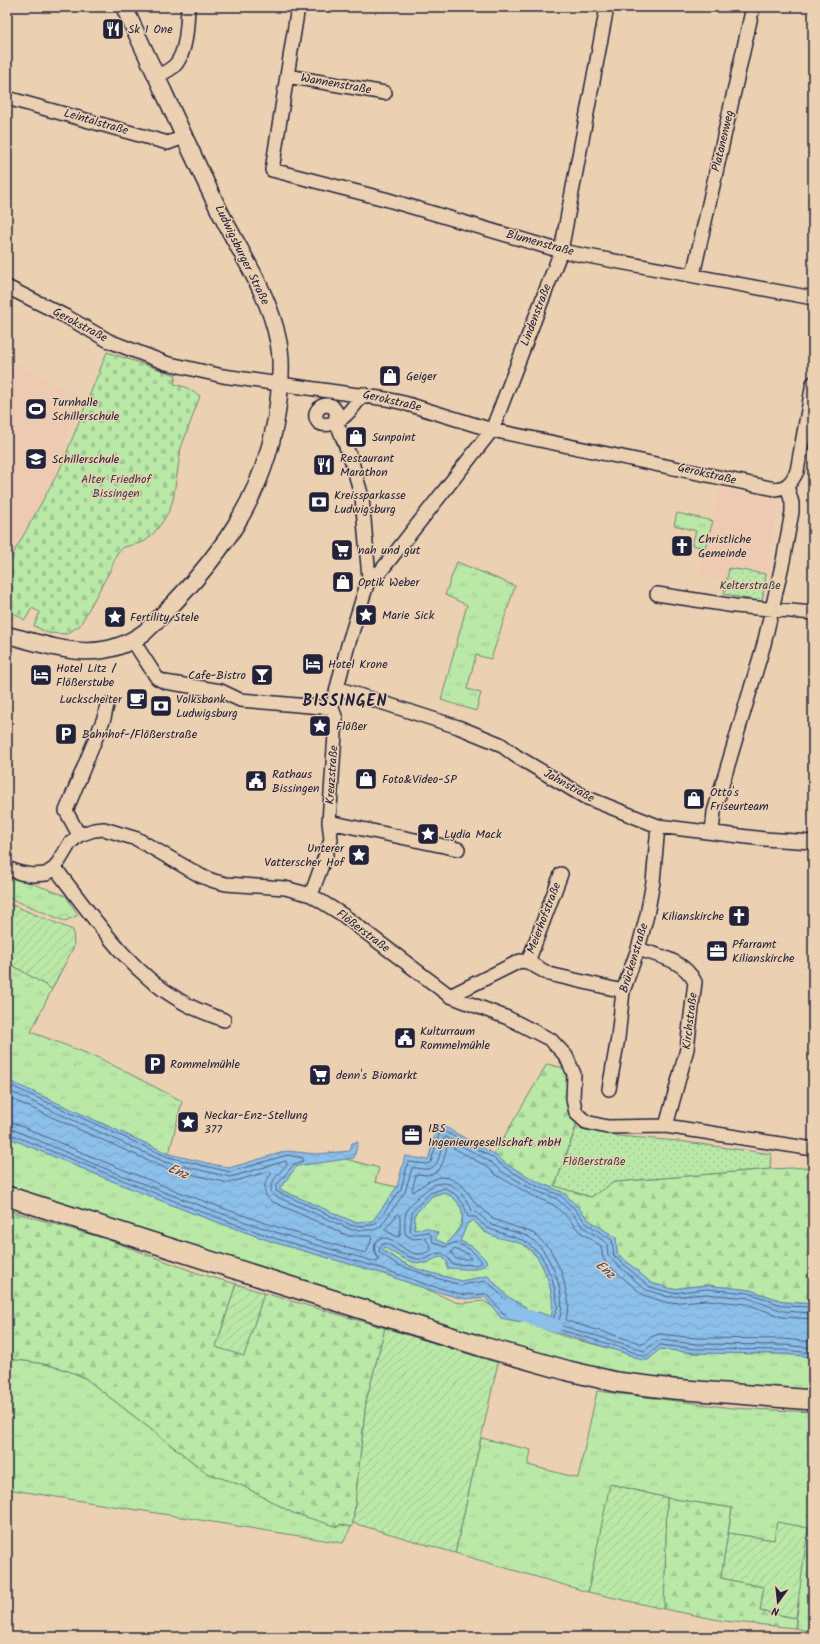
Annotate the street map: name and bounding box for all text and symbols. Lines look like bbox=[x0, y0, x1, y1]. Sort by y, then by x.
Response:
restaurant icon: Sk 1 One bbox=[100, 16, 126, 42]
place label: Sk 1 One bbox=[128, 20, 173, 39]
street label: Wannenstraße bbox=[299, 68, 373, 100]
street label: Leintalstraße bbox=[62, 104, 131, 140]
street label: Platanenweg bbox=[707, 108, 739, 174]
street label: Ludwigsburger Straße bbox=[210, 202, 275, 309]
street label: Blumenstraße bbox=[504, 225, 577, 261]
street label: Lindenstraße bbox=[515, 281, 557, 349]
street label: Gerokstraße bbox=[49, 303, 111, 348]
shop icon: Geiger bbox=[377, 363, 403, 389]
place label: Geiger bbox=[406, 367, 438, 386]
street label: Gerokstraße bbox=[361, 385, 424, 417]
place label: Turnhalle Schillerschule bbox=[52, 393, 120, 426]
sports icon: Turnhalle Schillerschule bbox=[23, 396, 49, 422]
shop icon: Sunpoint bbox=[343, 424, 369, 450]
place label: Sunpoint bbox=[372, 428, 416, 447]
school or university icon: Schillerschule bbox=[23, 446, 49, 472]
place label: Restaurant Marathon bbox=[340, 449, 395, 482]
place label: Schillerschule bbox=[52, 450, 120, 469]
restaurant icon: Restaurant Marathon bbox=[311, 452, 337, 478]
street label: Gerokstraße bbox=[676, 458, 739, 490]
park label: Alter Friedhof Bissingen bbox=[81, 470, 152, 503]
place label: Kreissparkasse Ludwigsburg bbox=[334, 486, 406, 519]
bank icon: Kreissparkasse Ludwigsburg bbox=[306, 489, 332, 515]
place label: Christliche Gemeinde bbox=[698, 530, 752, 563]
church icon: Christliche Gemeinde bbox=[669, 533, 695, 559]
supermarket icon: nah und gut bbox=[329, 537, 355, 563]
place label: nah und gut bbox=[358, 541, 421, 560]
shop icon: Optik Weber bbox=[330, 569, 356, 595]
place label: Optik Weber bbox=[358, 573, 421, 592]
park label: Kelterstraße bbox=[719, 576, 781, 595]
place icon: Marie Sick bbox=[353, 602, 379, 628]
place icon: Fertility Stele bbox=[102, 604, 128, 630]
place label: Marie Sick bbox=[382, 606, 435, 625]
place label: Fertility Stele bbox=[130, 608, 199, 627]
hotel icon: Hotel Krone bbox=[300, 651, 326, 677]
place label: Hotel Krone bbox=[328, 655, 388, 674]
place label: Hotel Litz / Flößerstube bbox=[56, 659, 116, 692]
hotel icon: Hotel Litz / Flößerstube bbox=[28, 662, 54, 688]
bar icon: Cafe-Bistro bbox=[249, 662, 275, 688]
place label: Cafe-Bistro bbox=[188, 666, 246, 685]
cafe icon: Luckscheiter bbox=[124, 686, 150, 712]
district label: BISSINGEN bbox=[302, 689, 388, 714]
place label: Luckscheiter bbox=[60, 690, 123, 709]
place label: Volksbank Ludwigsburg bbox=[176, 690, 238, 723]
bank icon: Volksbank Ludwigsburg bbox=[148, 693, 174, 719]
place icon: Flößer bbox=[307, 713, 333, 739]
place label: Flößer bbox=[336, 717, 368, 736]
parking icon: Bahnhof-/Flößerstraße bbox=[53, 721, 79, 747]
place label: Bahnhof-/Flößerstraße bbox=[82, 725, 198, 744]
street label: Kreuzstraße bbox=[320, 744, 344, 805]
street label: Jahnstraße bbox=[540, 764, 599, 808]
place label: Rathaus Bissingen bbox=[272, 765, 319, 798]
shop icon: Foto&Video-SP bbox=[353, 766, 379, 792]
public building icon: Rathaus Bissingen bbox=[243, 768, 269, 794]
place label: Foto&Video-SP bbox=[382, 770, 457, 789]
place label: Otto's Friseurteam bbox=[710, 783, 769, 816]
shop icon: Otto's Friseurteam bbox=[681, 786, 707, 812]
place icon: Lydia Mack bbox=[415, 821, 441, 847]
place label: Lydia Mack bbox=[444, 825, 502, 844]
place label: Unterer Vatterscher Hof bbox=[264, 839, 345, 872]
place icon: Unterer Vatterscher Hof bbox=[346, 842, 372, 868]
street label: Meierhofstraße bbox=[522, 879, 567, 957]
church icon: Kilianskirche bbox=[726, 903, 752, 929]
street label: Flößerstraße bbox=[332, 905, 394, 958]
place label: Kilianskirche bbox=[661, 907, 725, 926]
street label: Brückenstraße bbox=[614, 920, 654, 995]
place label: Pfarramt Kilianskirche bbox=[732, 935, 795, 968]
office icon: Pfarramt Kilianskirche bbox=[704, 938, 730, 964]
street label: Kirchstraße bbox=[677, 991, 703, 1051]
place label: Kulturraum Rommelmühle bbox=[420, 1022, 491, 1055]
public building icon: Kulturraum Rommelmühle bbox=[392, 1025, 418, 1051]
parking icon: Rommelmühle bbox=[142, 1051, 168, 1077]
place label: Rommelmühle bbox=[170, 1055, 241, 1074]
supermarket icon: denn's Biomarkt bbox=[307, 1062, 333, 1088]
place label: denn's Biomarkt bbox=[336, 1066, 418, 1085]
place label: Neckar-Enz-Stellung 377 bbox=[204, 1106, 308, 1139]
place icon: Neckar-Enz-Stellung 377 bbox=[175, 1109, 201, 1135]
place label: IBS Ingenieurgesellschaft mbH bbox=[428, 1119, 561, 1152]
office icon: IBS Ingenieurgesellschaft mbH bbox=[399, 1122, 425, 1148]
park label: Flößerstraße bbox=[563, 1152, 626, 1171]
water label: Enz bbox=[165, 1158, 193, 1186]
water label: Enz bbox=[590, 1255, 620, 1285]
north arrow bbox=[758, 1582, 798, 1622]
text: N bbox=[770, 1601, 781, 1620]

